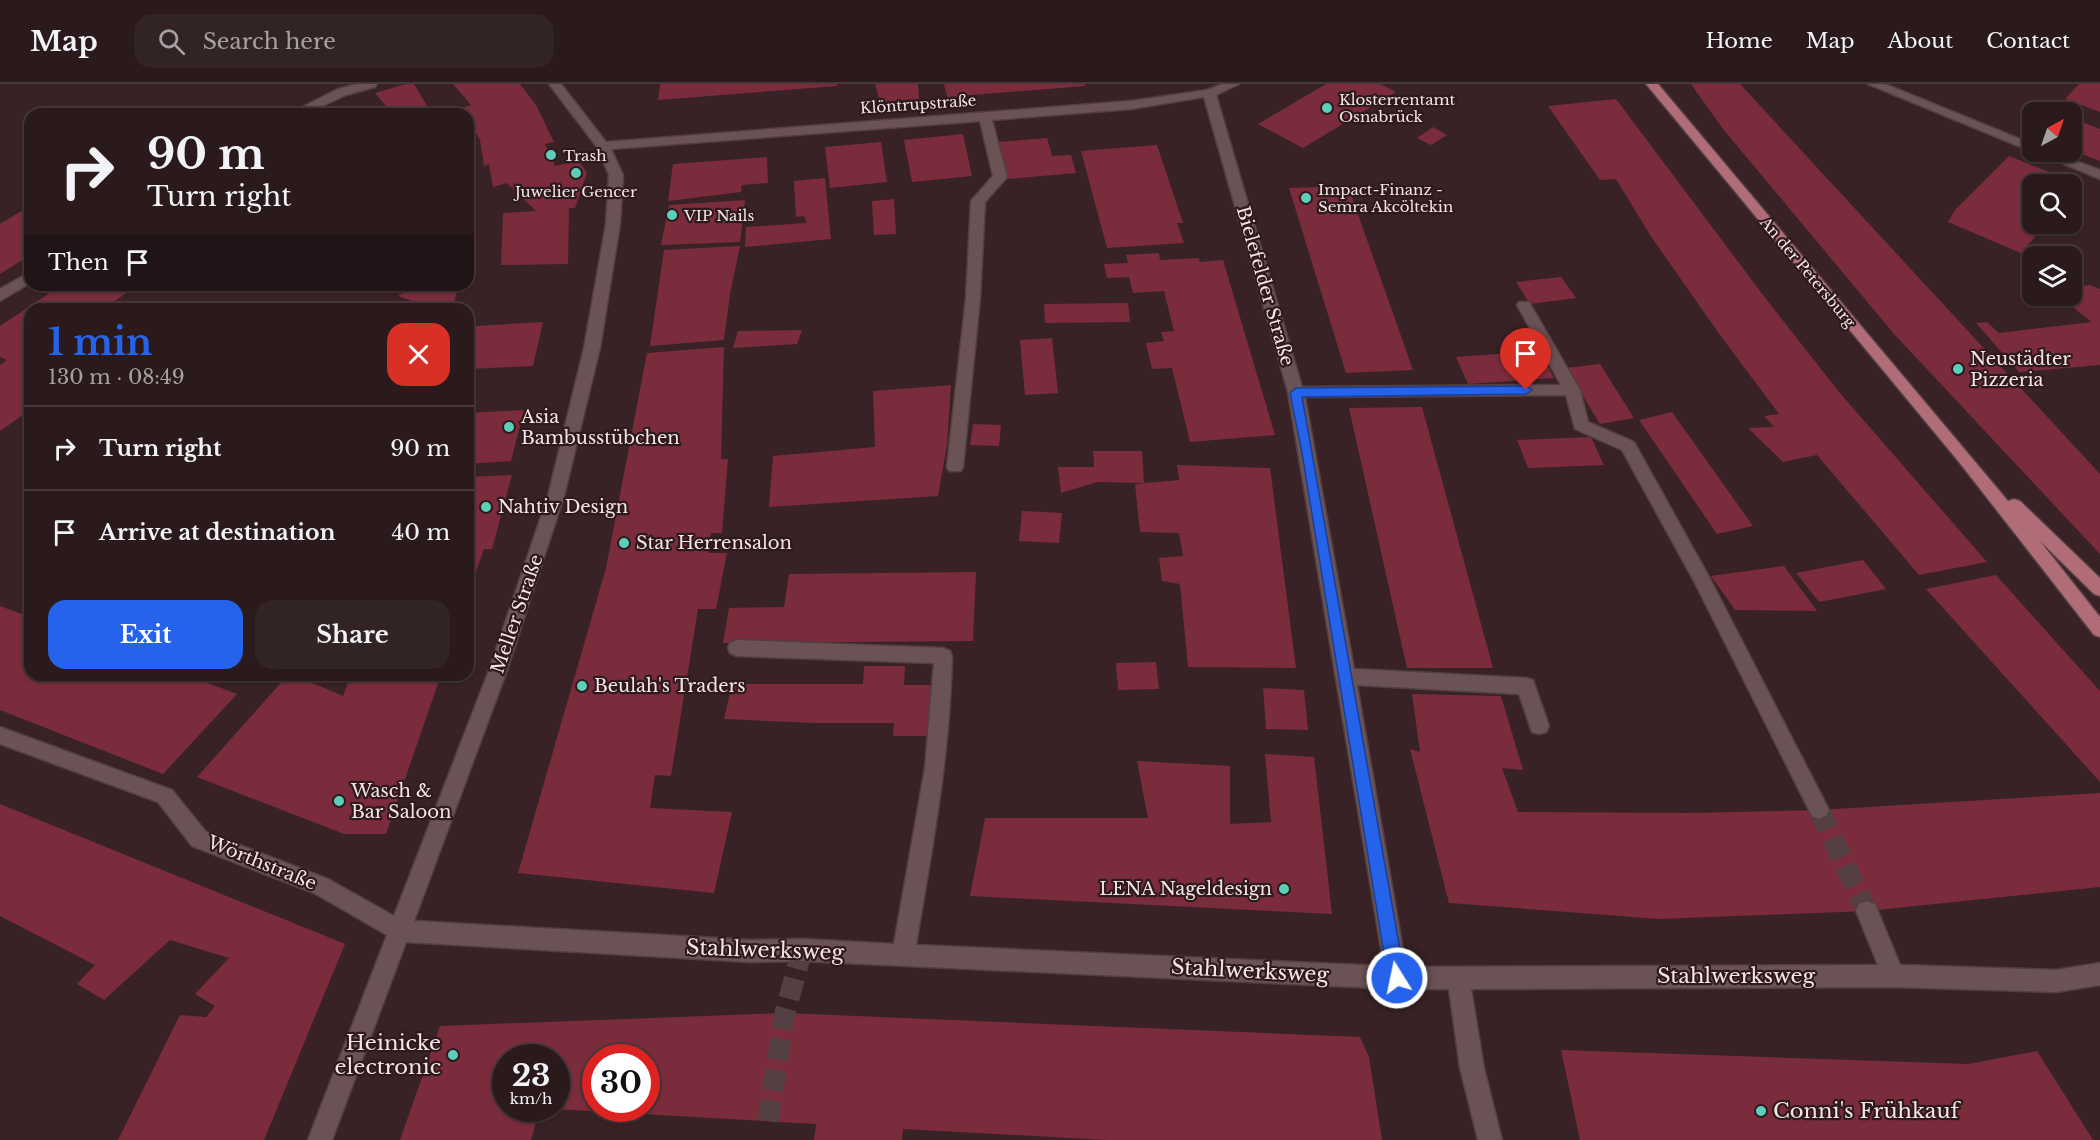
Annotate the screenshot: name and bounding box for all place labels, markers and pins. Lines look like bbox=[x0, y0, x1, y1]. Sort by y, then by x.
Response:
place label: Klosterrentamt Osnabrück bbox=[1339, 90, 1456, 126]
marker: Klosterrentamt Osnabrück bbox=[1320, 101, 1334, 115]
place label: Trash bbox=[563, 146, 607, 165]
marker: Trash bbox=[544, 148, 558, 162]
marker: Juwelier Gencer bbox=[569, 166, 583, 180]
place label: Impact-Finanz - Semra Akcöltekin bbox=[1318, 180, 1453, 216]
place label: Juwelier Gencer bbox=[513, 182, 638, 201]
marker: Impact-Finanz - Semra Akcöltekin bbox=[1299, 191, 1313, 205]
place label: VIP Nails bbox=[683, 206, 754, 225]
marker: VIP Nails bbox=[665, 208, 679, 222]
pin bbox=[1500, 328, 1551, 390]
place label: Neustädter Pizzeria bbox=[1970, 348, 2071, 391]
marker: Neustädter Pizzeria bbox=[1951, 362, 1965, 376]
place label: Asia Bambusstübchen bbox=[520, 406, 680, 449]
marker: Asia Bambusstübchen bbox=[502, 420, 516, 434]
place label: Nahtiv Design bbox=[498, 496, 628, 518]
marker: Nahtiv Design bbox=[479, 500, 493, 514]
place label: Star Herrensalon bbox=[636, 532, 792, 554]
marker: Star Herrensalon bbox=[617, 536, 631, 550]
place label: Beulah's Traders bbox=[594, 675, 745, 697]
marker: Beulah's Traders bbox=[575, 679, 589, 693]
place label: Wasch & Bar Saloon bbox=[350, 780, 451, 823]
marker: Wasch & Bar Saloon bbox=[332, 794, 346, 808]
place label: LENA Nageldesign bbox=[1099, 878, 1272, 900]
marker: LENA Nageldesign bbox=[1277, 882, 1291, 896]
place label: Heinicke electronic bbox=[335, 1030, 441, 1080]
marker: Heinicke electronic bbox=[446, 1048, 460, 1062]
place label: Conni's Frühkauf bbox=[1773, 1098, 1962, 1124]
marker: Conni's Frühkauf bbox=[1754, 1104, 1768, 1118]

